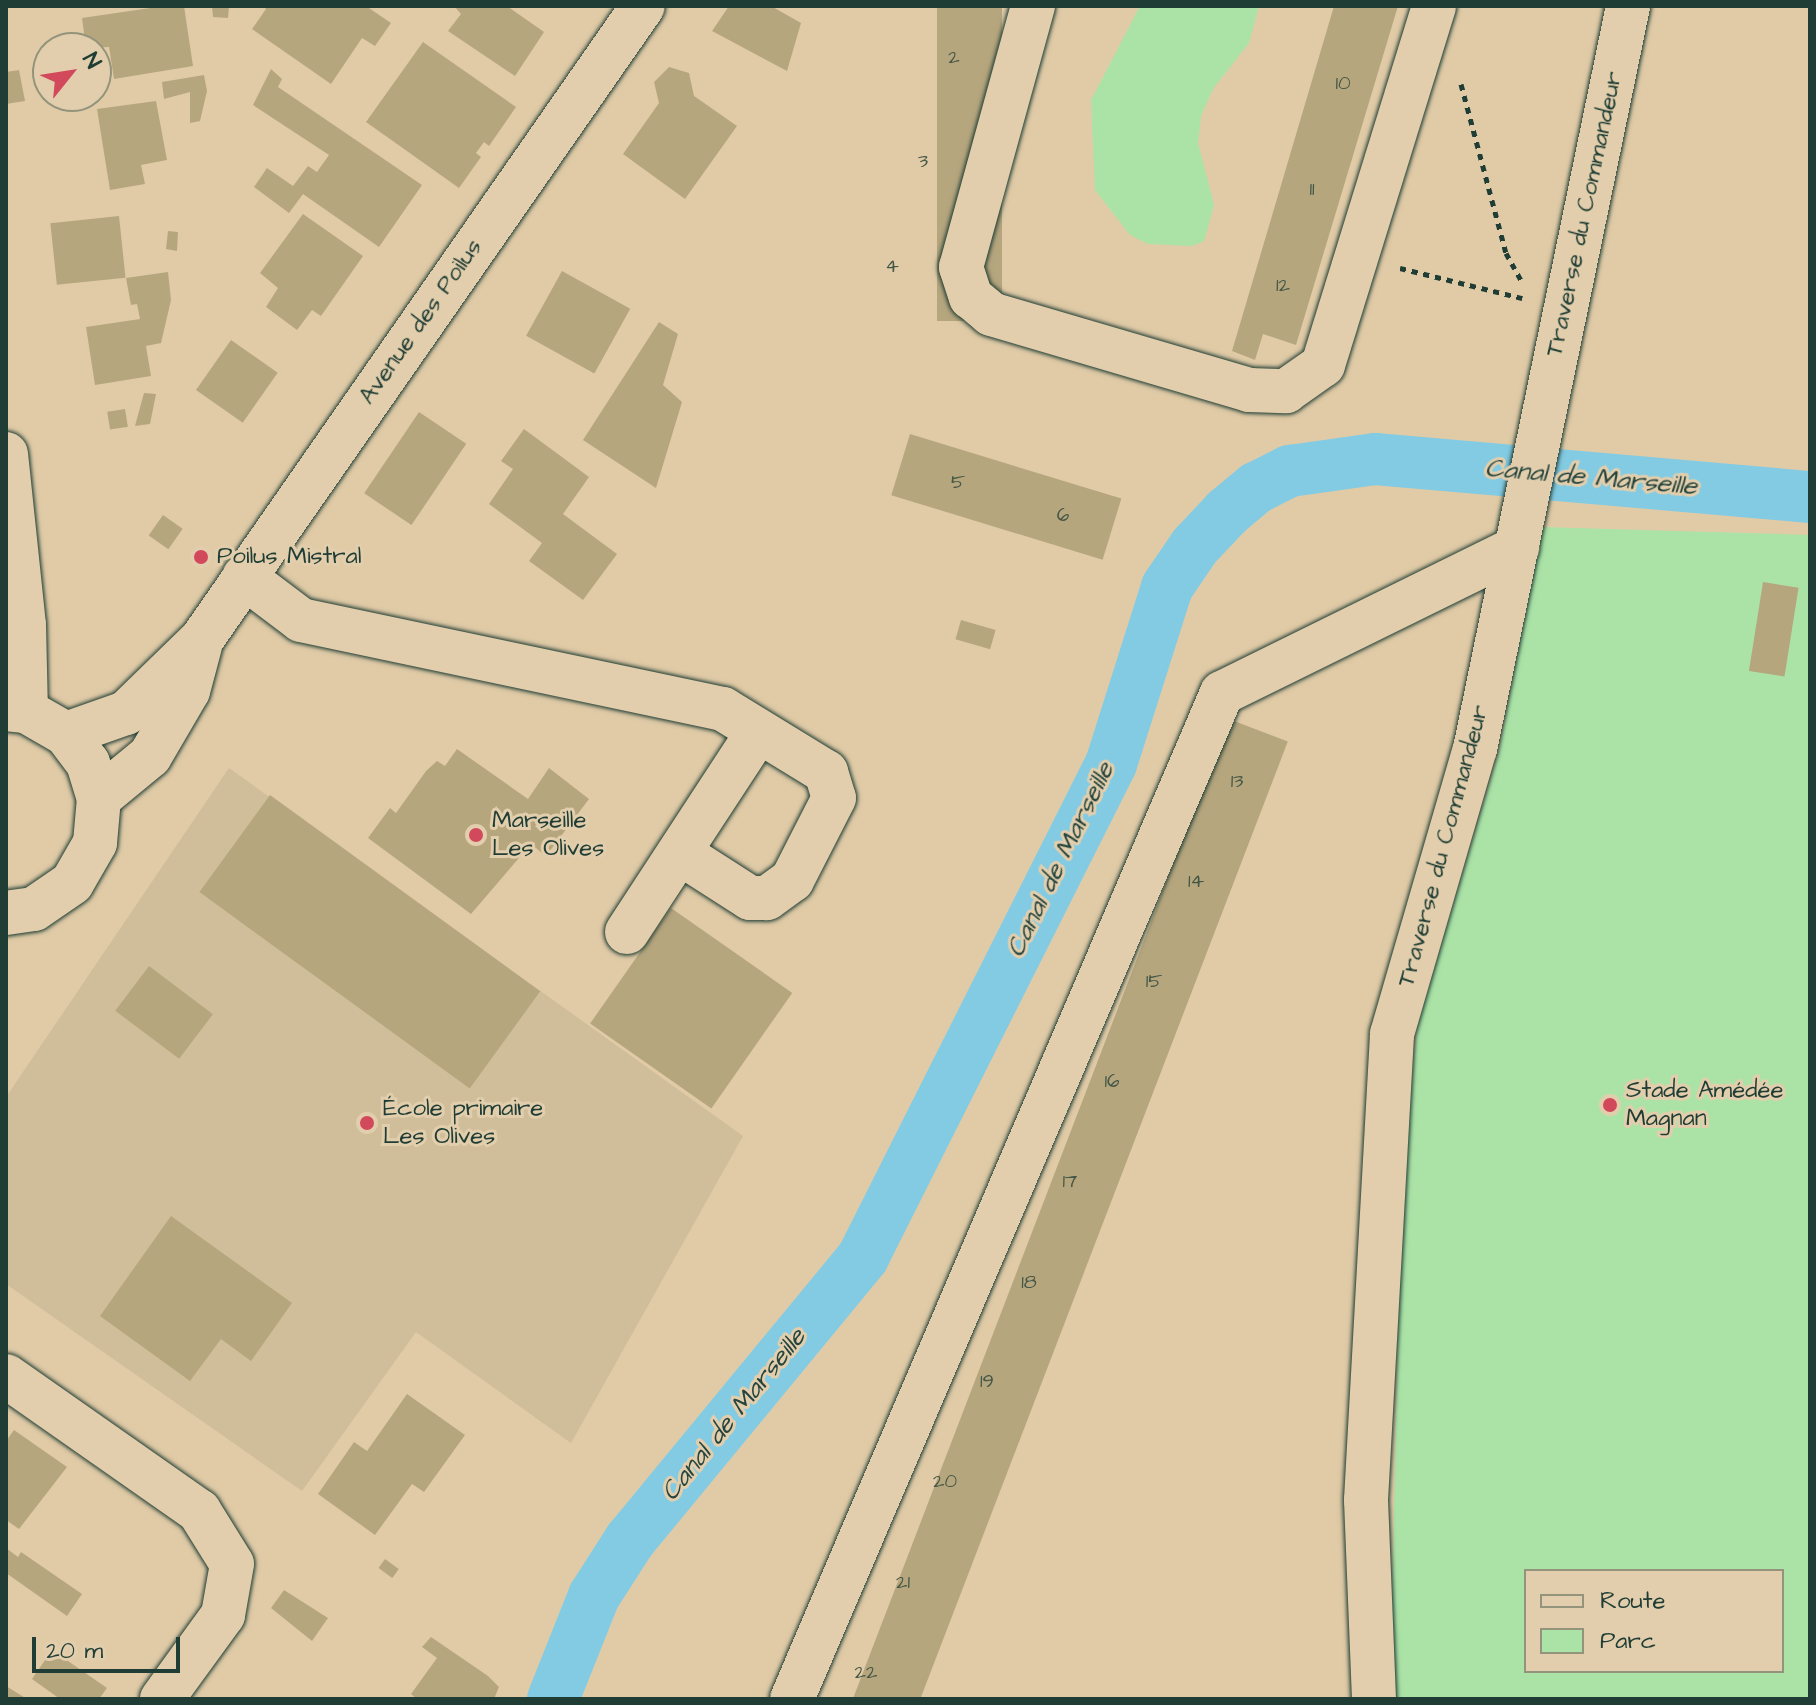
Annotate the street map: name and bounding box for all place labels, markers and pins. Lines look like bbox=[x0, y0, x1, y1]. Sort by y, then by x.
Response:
place label: Poilus Mistral bbox=[217, 543, 362, 571]
marker: Poilus Mistral bbox=[192, 548, 210, 566]
place label: Marseille Les Olives bbox=[492, 807, 604, 863]
marker: Marseille Les Olives bbox=[467, 826, 485, 844]
place label: Stade Amédée Magnan bbox=[1626, 1077, 1784, 1133]
place label: École primaire Les Olives bbox=[383, 1095, 543, 1151]
marker: Stade Amédée Magnan bbox=[1601, 1096, 1619, 1114]
marker: École primaire Les Olives bbox=[358, 1114, 376, 1132]

